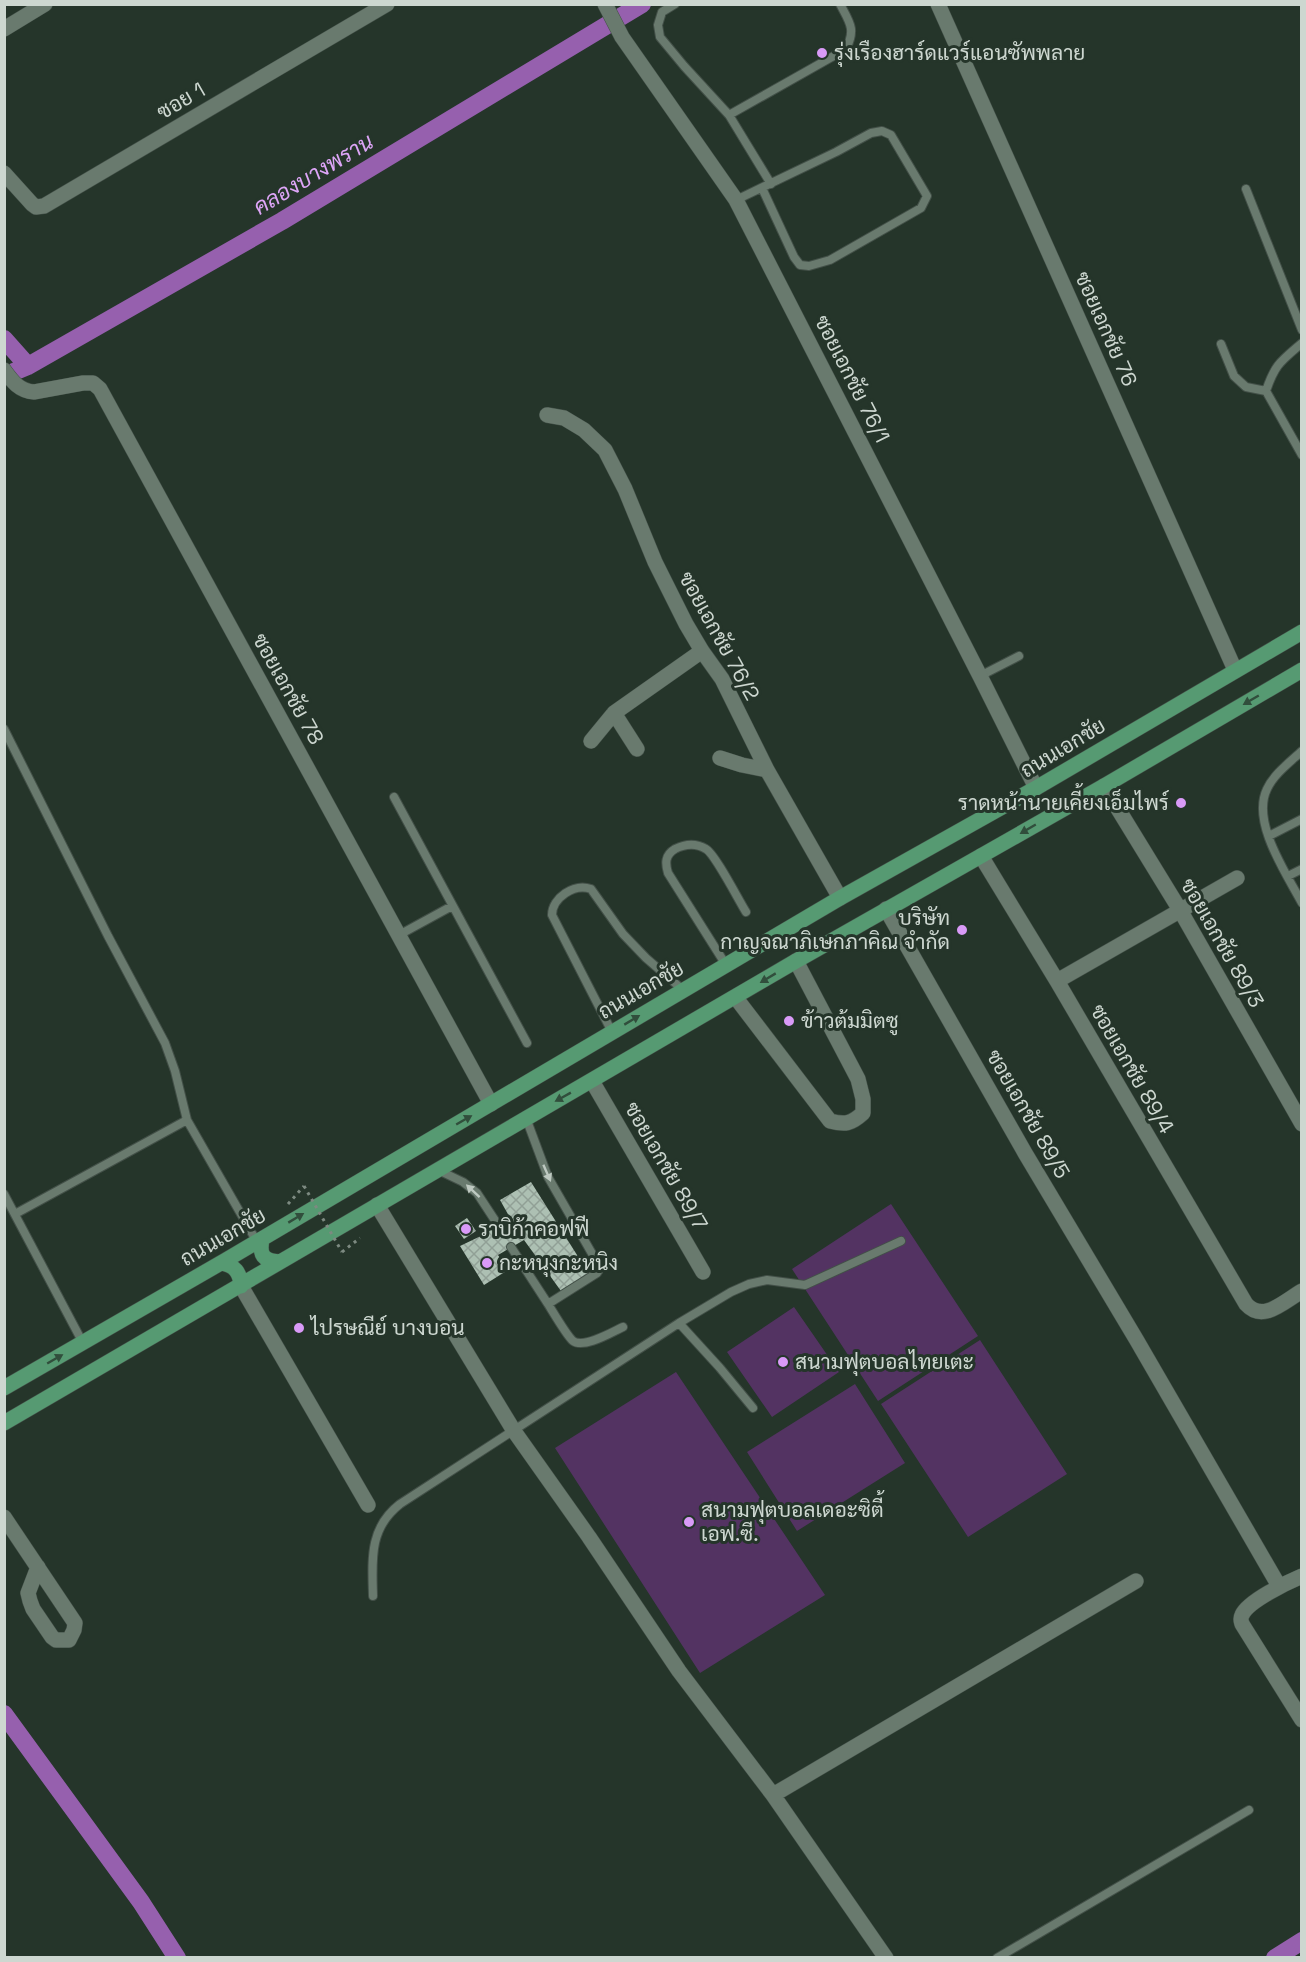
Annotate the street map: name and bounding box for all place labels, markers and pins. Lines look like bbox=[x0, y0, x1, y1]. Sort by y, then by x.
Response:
place label: รุ่งเรืองฮาร์ดแวร์แอนซัพพลาย bbox=[834, 39, 1085, 67]
marker: รุ่งเรืองฮาร์ดแวร์แอนซัพพลาย bbox=[815, 46, 829, 60]
place label: ราดหน้านายเคี้ยงเอ็มไพร์ bbox=[958, 783, 1169, 816]
marker: ราดหน้านายเคี้ยงเอ็มไพร์ bbox=[1174, 796, 1188, 810]
place label: บริษัท กาญจณาภิเษกภาคิณ จำกัด bbox=[720, 904, 950, 955]
marker: บริษัท กาญจณาภิเษกภาคิณ จำกัด bbox=[955, 923, 969, 937]
place label: ข้าวต้มมิตซู bbox=[801, 1007, 899, 1036]
marker: ข้าวต้มมิตซู bbox=[782, 1014, 796, 1028]
place label: ราบิก้าคอฟฟี bbox=[478, 1215, 589, 1242]
marker: ราบิก้าคอฟฟี bbox=[459, 1222, 473, 1236]
place label: กะหนุงกะหนิง bbox=[499, 1249, 618, 1277]
marker: กะหนุงกะหนิง bbox=[480, 1256, 494, 1270]
place label: ไปรษณีย์ บางบอน bbox=[309, 1314, 465, 1341]
marker: ไปรษณีย์ บางบอน bbox=[292, 1321, 306, 1335]
place label: สนามฟุตบอลไทยเตะ bbox=[795, 1348, 974, 1376]
marker: สนามฟุตบอลไทยเตะ bbox=[776, 1355, 790, 1369]
place label: สนามฟุตบอลเดอะซิตี้ เอฟ.ซี. bbox=[701, 1490, 884, 1547]
marker: สนามฟุตบอลเดอะซิตี้ เอฟ.ซี. bbox=[682, 1515, 696, 1529]

